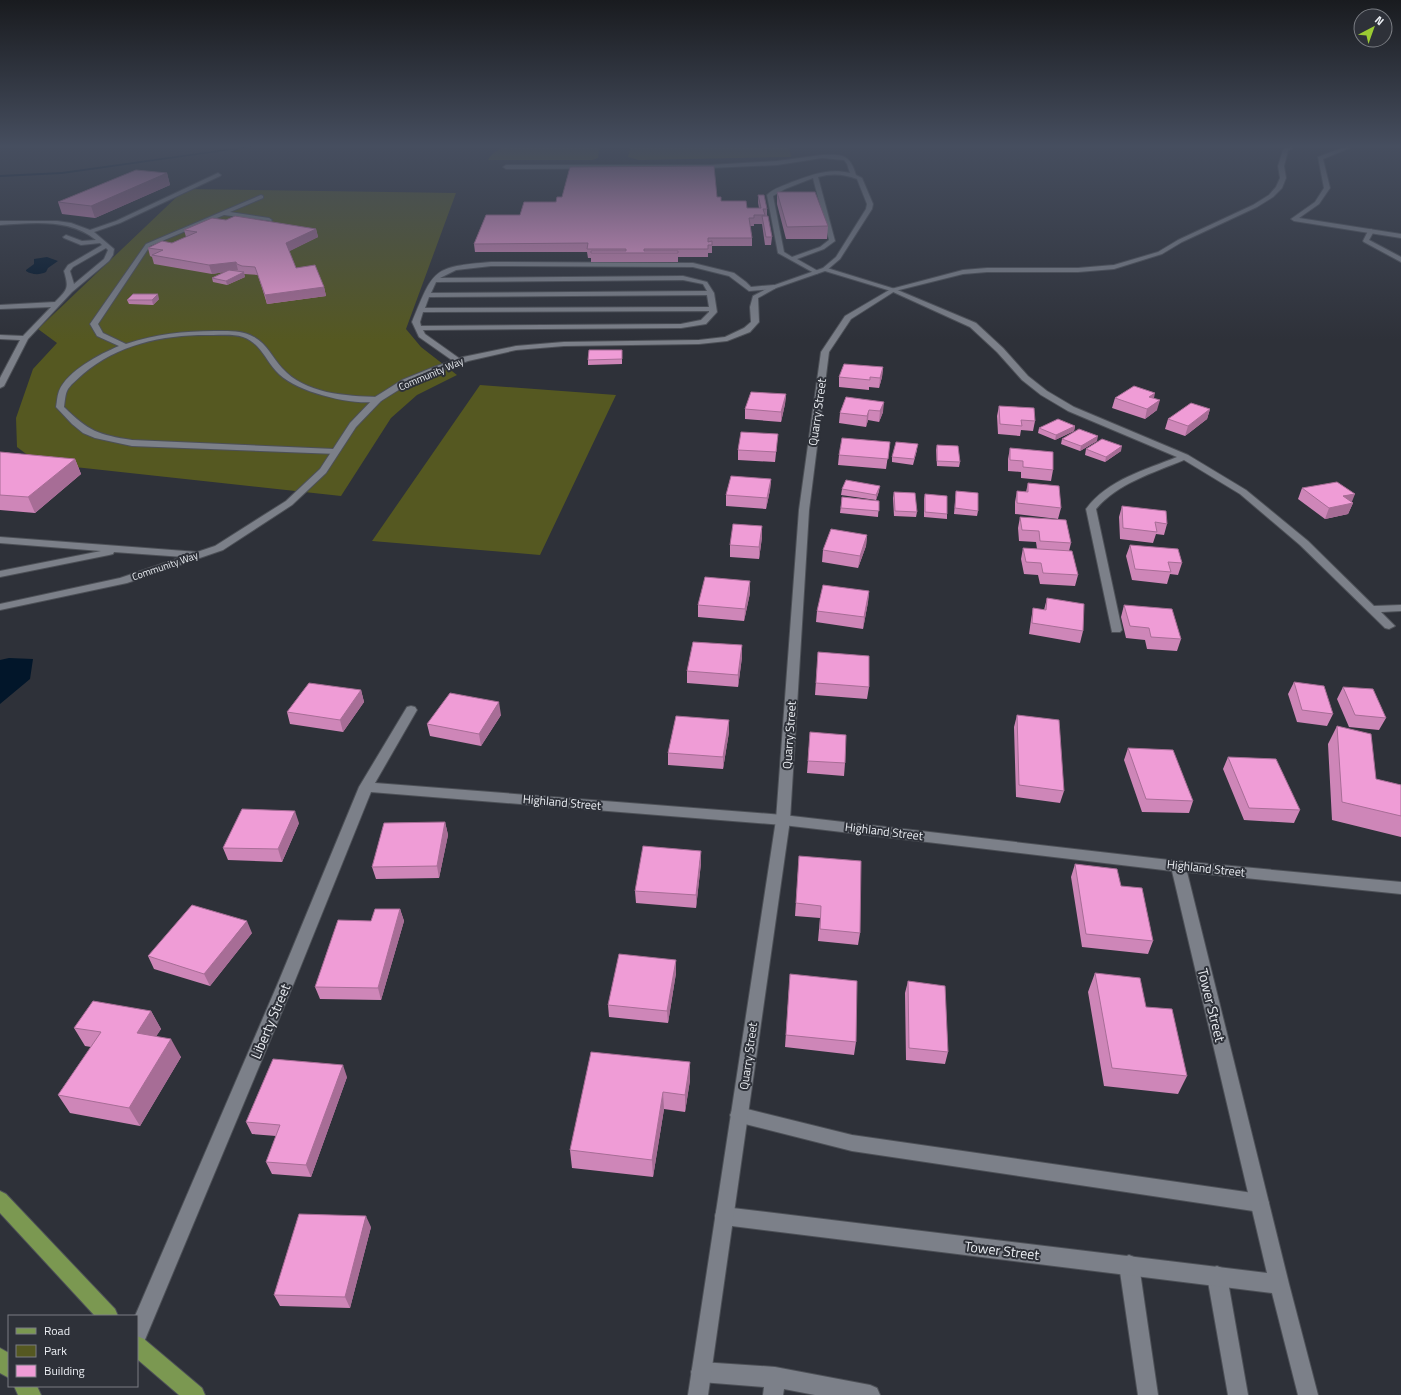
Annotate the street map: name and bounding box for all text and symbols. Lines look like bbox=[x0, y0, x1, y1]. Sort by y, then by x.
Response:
north arrow bbox=[1353, 8, 1393, 48]
text: N bbox=[1371, 12, 1388, 29]
street label: Community Way bbox=[396, 354, 466, 394]
street label: Quarry Street bbox=[803, 376, 831, 447]
street label: Community Way bbox=[130, 548, 200, 584]
street label: Quarry Street bbox=[777, 700, 801, 770]
street label: Highland Street bbox=[522, 789, 603, 815]
street label: Highland Street bbox=[844, 817, 925, 845]
street label: Highland Street bbox=[1166, 854, 1247, 882]
street label: Tower Street bbox=[1193, 966, 1231, 1044]
street label: Liberty Street bbox=[245, 980, 295, 1062]
street label: Quarry Street bbox=[734, 1020, 762, 1091]
street label: Tower Street bbox=[963, 1235, 1041, 1265]
legend bbox=[8, 1315, 138, 1387]
text: Road bbox=[44, 1321, 70, 1340]
text: Park bbox=[44, 1341, 67, 1360]
text: Building bbox=[44, 1361, 85, 1380]

